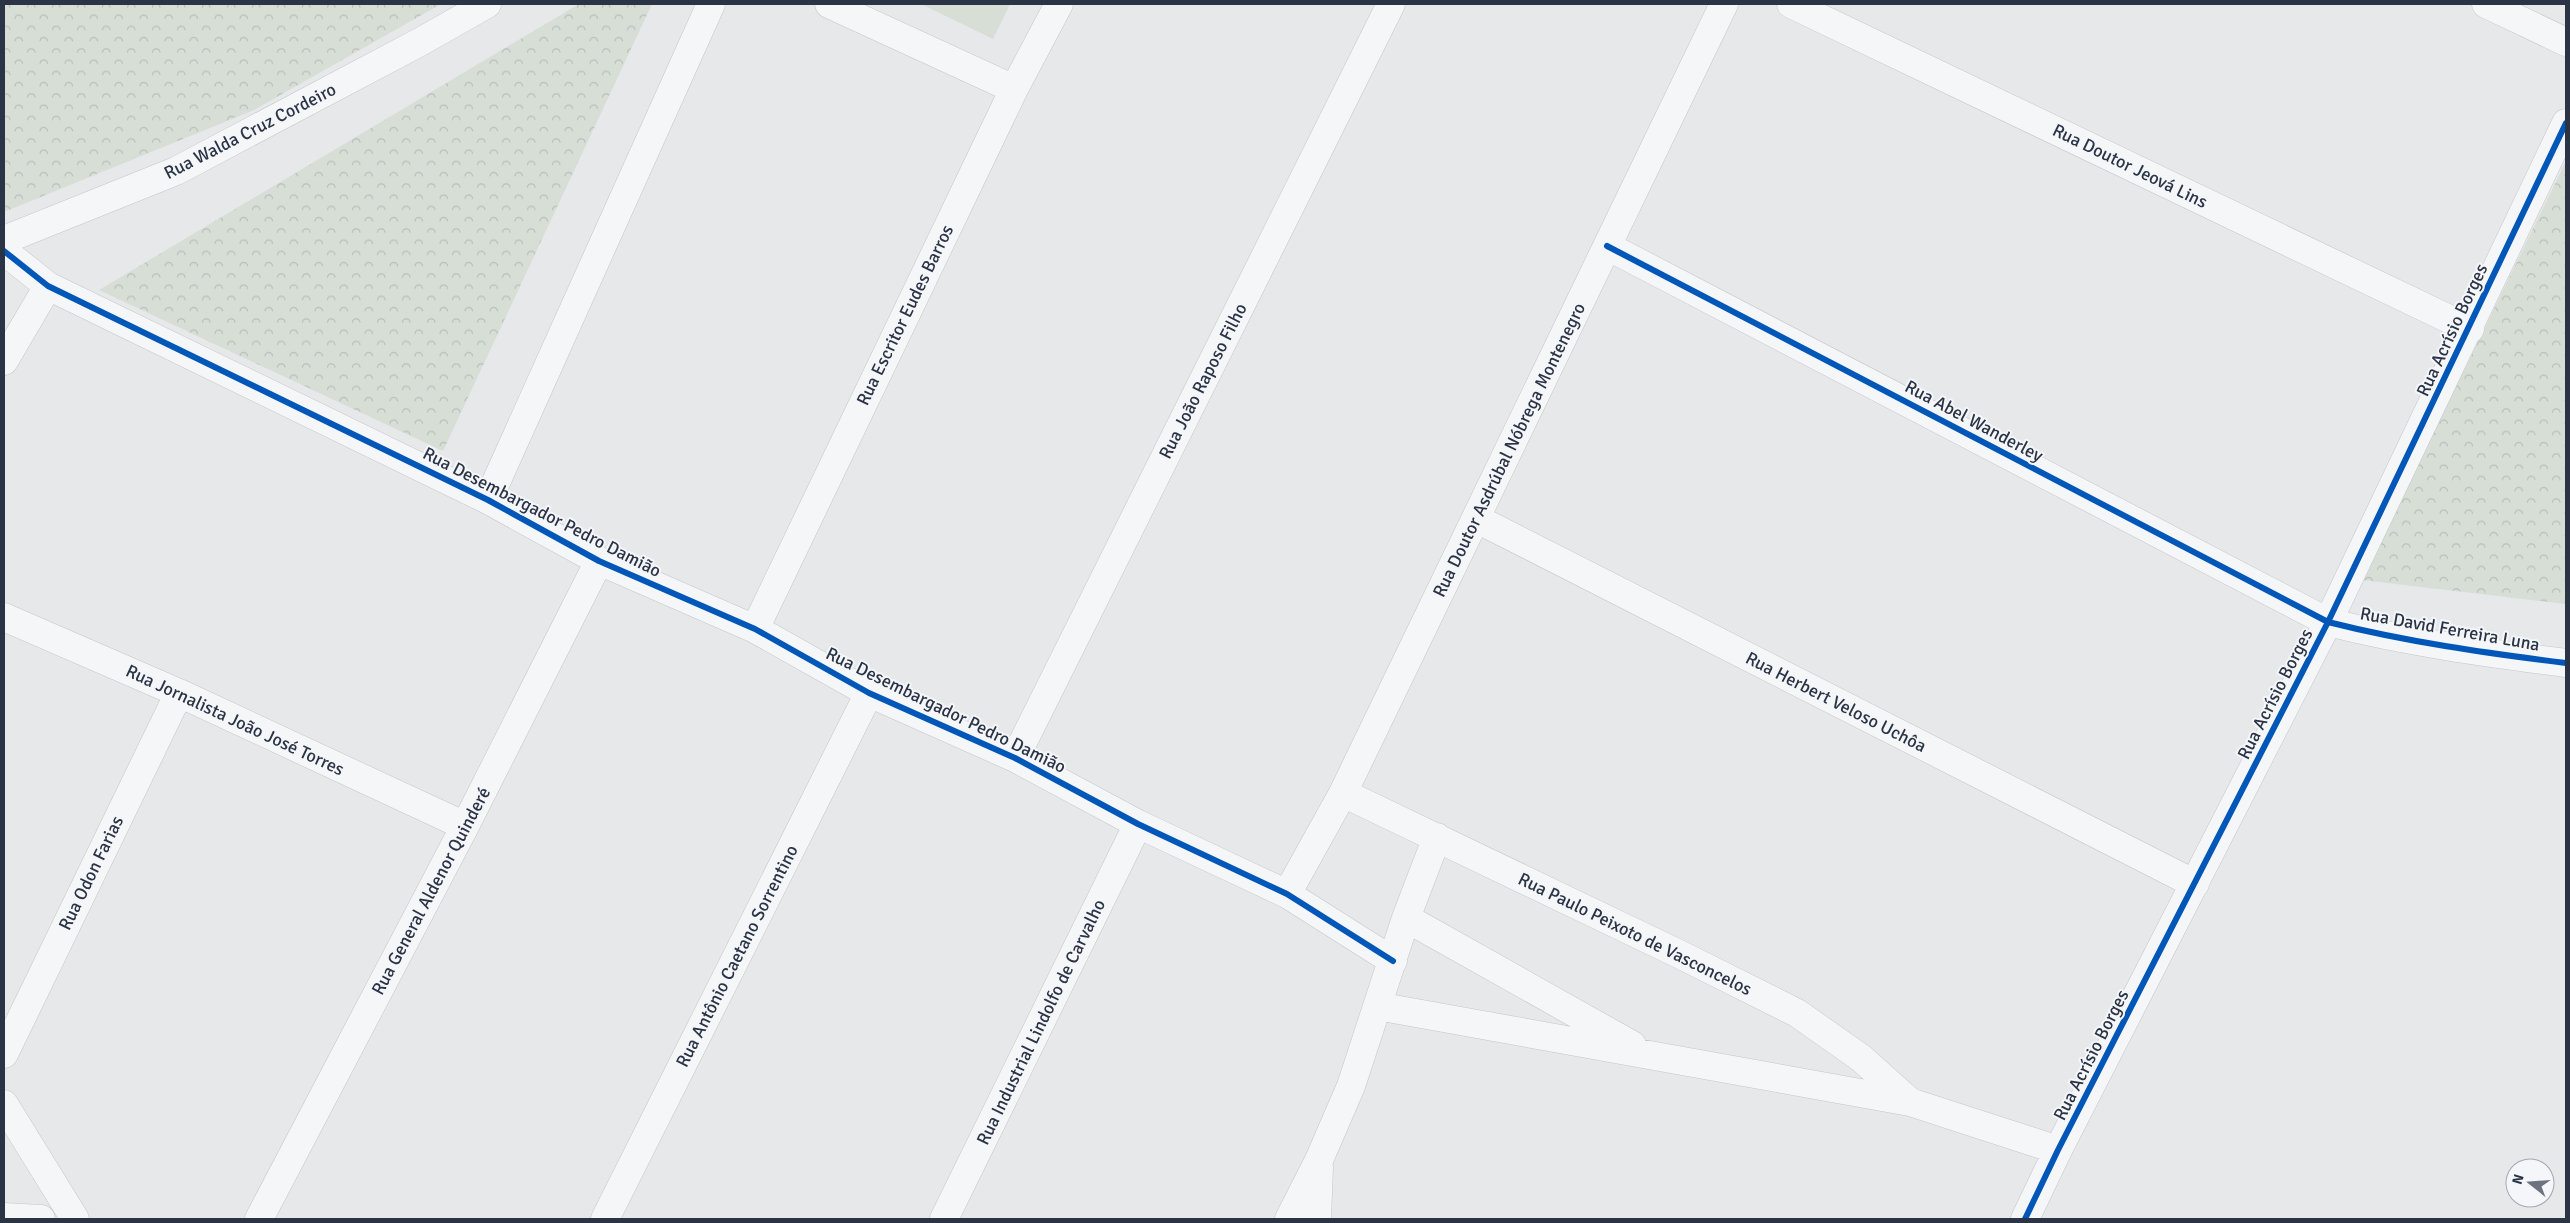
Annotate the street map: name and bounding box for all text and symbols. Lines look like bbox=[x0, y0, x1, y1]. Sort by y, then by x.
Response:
street label: Rua Walda Cruz Cordeiro bbox=[160, 78, 340, 184]
street label: Rua Doutor Jeová Lins bbox=[2049, 119, 2211, 213]
street label: Rua Escritor Eudes Barros bbox=[852, 221, 958, 409]
street label: Rua Acrísio Borges bbox=[2412, 260, 2492, 400]
street label: Rua João Raposo Filho bbox=[1154, 299, 1252, 463]
street label: Rua Doutor Asdrúbal Nóbrega Montenegro bbox=[1428, 299, 1590, 601]
street label: Rua Abel Wanderley bbox=[1901, 375, 2047, 467]
street label: Rua Desembargador Pedro Damião bbox=[419, 442, 665, 582]
street label: Rua David Ferreira Luna bbox=[2358, 602, 2542, 656]
street label: Rua Acrísio Borges bbox=[2233, 625, 2317, 763]
street label: Rua Desembargador Pedro Damião bbox=[822, 642, 1070, 778]
street label: Rua Herbert Veloso Uchôa bbox=[1742, 647, 1930, 757]
street label: Rua Jornalista João José Torres bbox=[122, 660, 348, 780]
street label: Rua General Aldenor Quinderé bbox=[367, 783, 495, 999]
street label: Rua Odon Farias bbox=[54, 812, 128, 934]
street label: Rua Antônio Caetano Sorrentino bbox=[671, 841, 803, 1071]
street label: Rua Paulo Peixoto de Vasconcelos bbox=[1515, 868, 1755, 1000]
street label: Rua Industrial Lindolfo de Carvalho bbox=[972, 896, 1110, 1148]
street label: Rua Acrísio Borges bbox=[2049, 986, 2133, 1124]
north arrow bbox=[2505, 1158, 2555, 1208]
text: N bbox=[2508, 1172, 2528, 1186]

